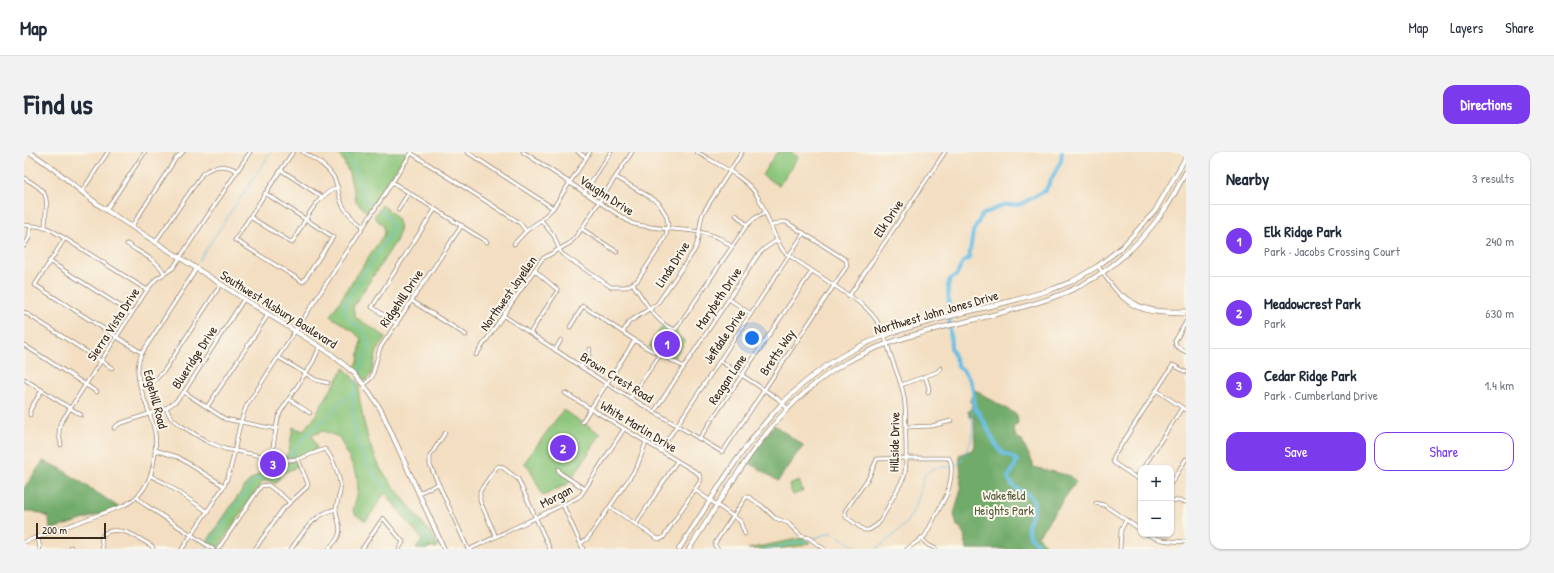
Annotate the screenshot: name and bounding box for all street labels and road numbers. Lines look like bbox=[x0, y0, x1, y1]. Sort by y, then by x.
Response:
street label: Vaughn Drive bbox=[576, 171, 638, 219]
street label: Elk Drive bbox=[869, 196, 907, 240]
street label: Linda Drive bbox=[650, 238, 694, 290]
street label: Northwest Jayellen bbox=[475, 252, 541, 334]
street label: Marybeth Drive bbox=[691, 263, 745, 333]
street label: Ridgehill Drive bbox=[375, 265, 427, 331]
street label: Southwest Alsbury Boulevard bbox=[217, 266, 341, 352]
street label: Sierra Vista Drive bbox=[82, 284, 144, 364]
street label: Northwest John Jones Drive bbox=[872, 286, 1000, 338]
street label: Jeffdale Drive bbox=[699, 305, 749, 367]
street label: Blueridge Drive bbox=[167, 322, 221, 392]
street label: Bretts Way bbox=[755, 325, 799, 379]
street label: Brown Crest Road bbox=[577, 347, 657, 407]
street label: Reagan Lane bbox=[704, 350, 750, 408]
street label: Edgehill Road bbox=[140, 368, 172, 430]
street label: White Marlin Drive bbox=[597, 396, 681, 456]
street label: Hillside Drive bbox=[884, 412, 904, 472]
street label: Morgan bbox=[536, 480, 576, 512]

